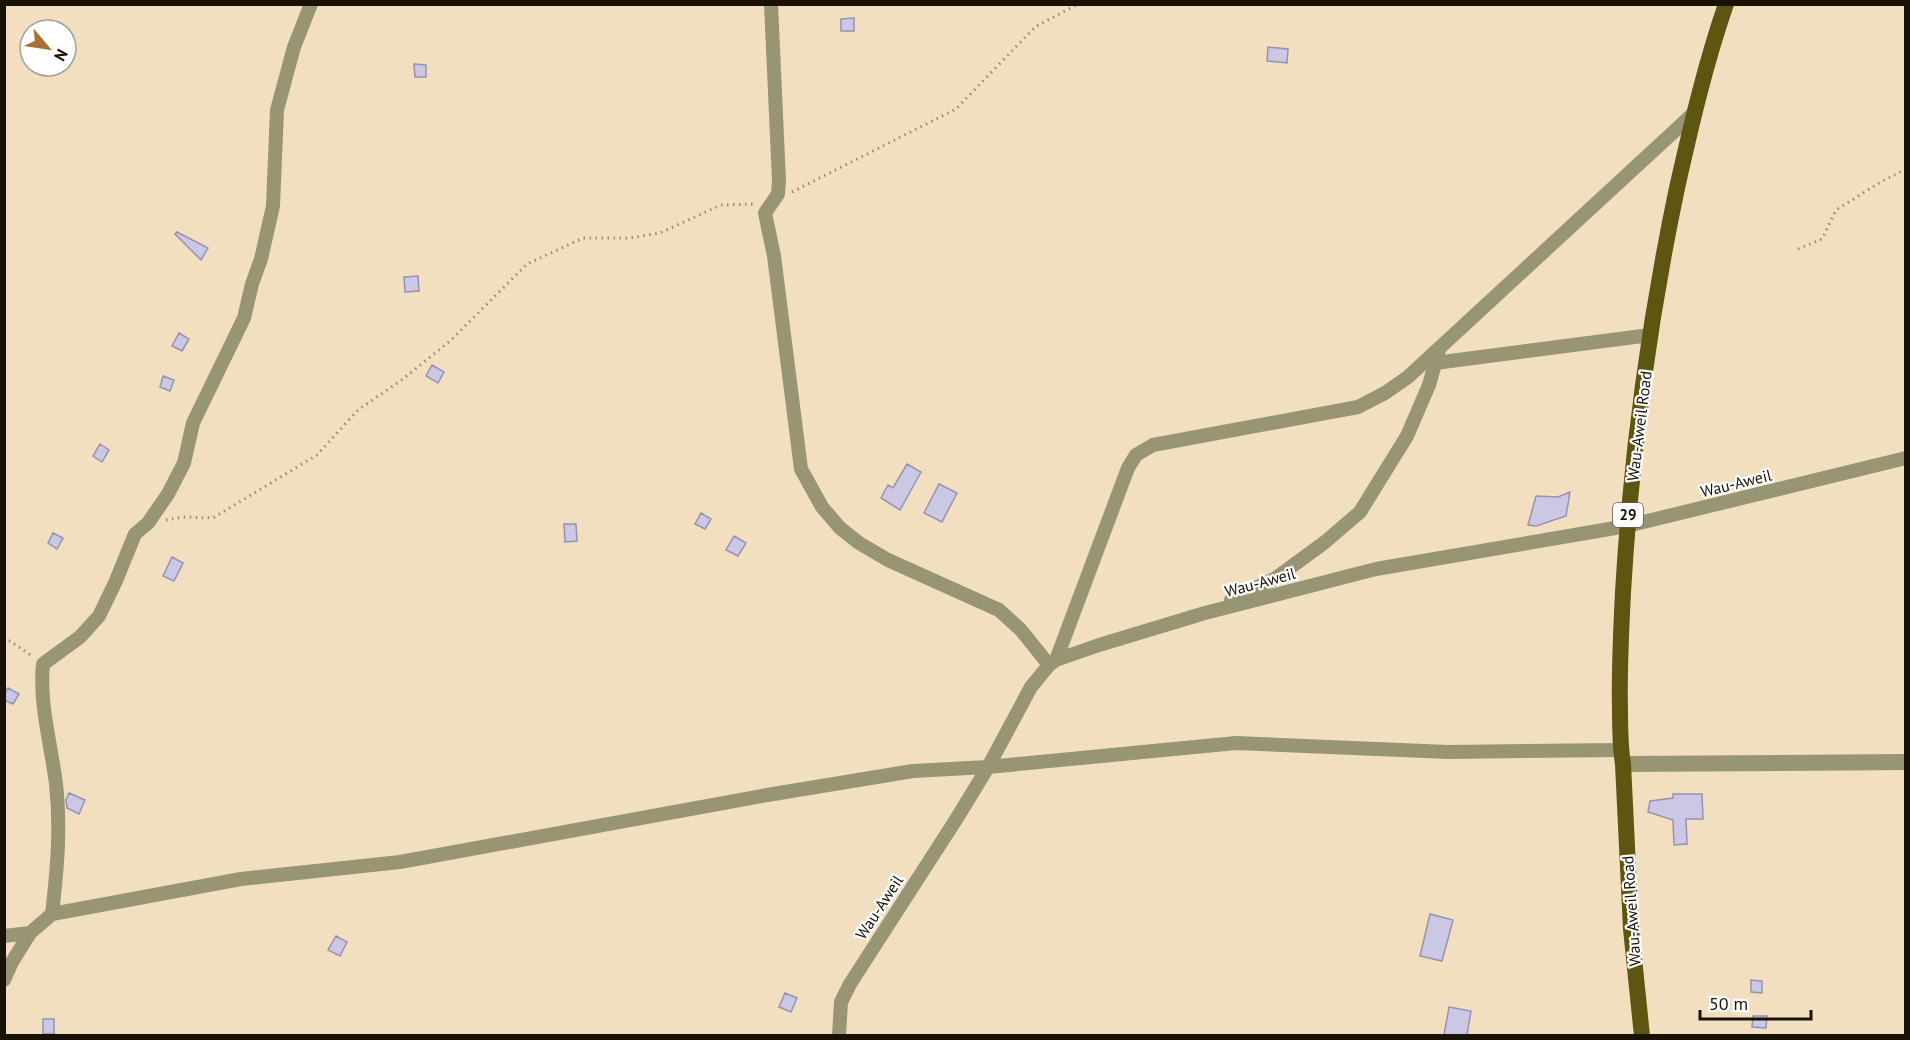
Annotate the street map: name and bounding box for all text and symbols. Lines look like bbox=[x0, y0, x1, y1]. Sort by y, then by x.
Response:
north arrow bbox=[18, 18, 78, 78]
text: N bbox=[50, 46, 72, 65]
street label: Wau-Aweil Road bbox=[1622, 370, 1656, 482]
street label: Wau-Aweil bbox=[1698, 464, 1774, 501]
road number: 29 bbox=[1613, 503, 1643, 527]
street label: Wau-Aweil bbox=[1222, 563, 1298, 601]
street label: Wau-Aweil Road bbox=[1617, 855, 1645, 967]
street label: Wau-Aweil bbox=[851, 871, 907, 943]
scale bar bbox=[1700, 983, 1811, 1021]
text: 50 m bbox=[1709, 992, 1748, 1015]

